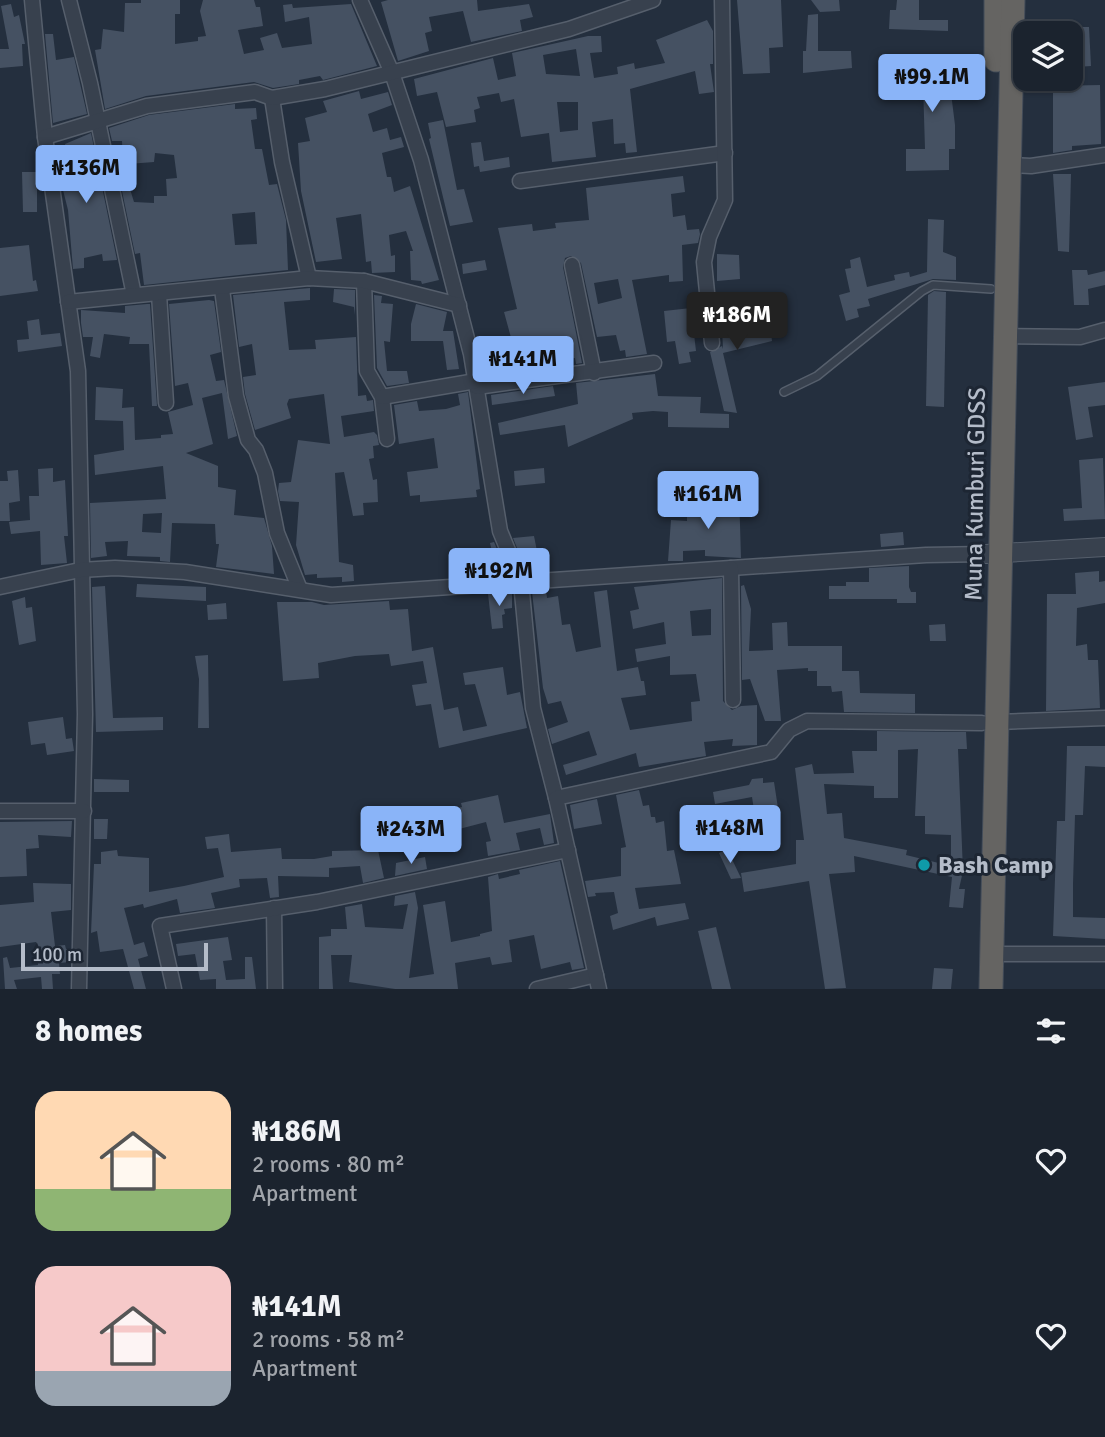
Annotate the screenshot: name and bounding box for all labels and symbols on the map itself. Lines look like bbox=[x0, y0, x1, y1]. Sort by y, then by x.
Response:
pin: ₦99.1M bbox=[875, 54, 989, 114]
pin: ₦136M bbox=[37, 146, 135, 205]
pin: ₦186M bbox=[688, 292, 786, 352]
pin: ₦141M bbox=[474, 336, 572, 396]
street label: Muna Kumburi GDSS bbox=[958, 387, 992, 601]
pin: ₦161M bbox=[659, 472, 757, 531]
pin: ₦192M bbox=[450, 548, 548, 608]
pin: ₦243M bbox=[362, 806, 460, 866]
pin: ₦148M bbox=[681, 806, 779, 865]
place label: Bash Camp bbox=[938, 850, 1053, 880]
marker: Bash Camp bbox=[916, 857, 932, 873]
scale bar bbox=[21, 940, 208, 972]

